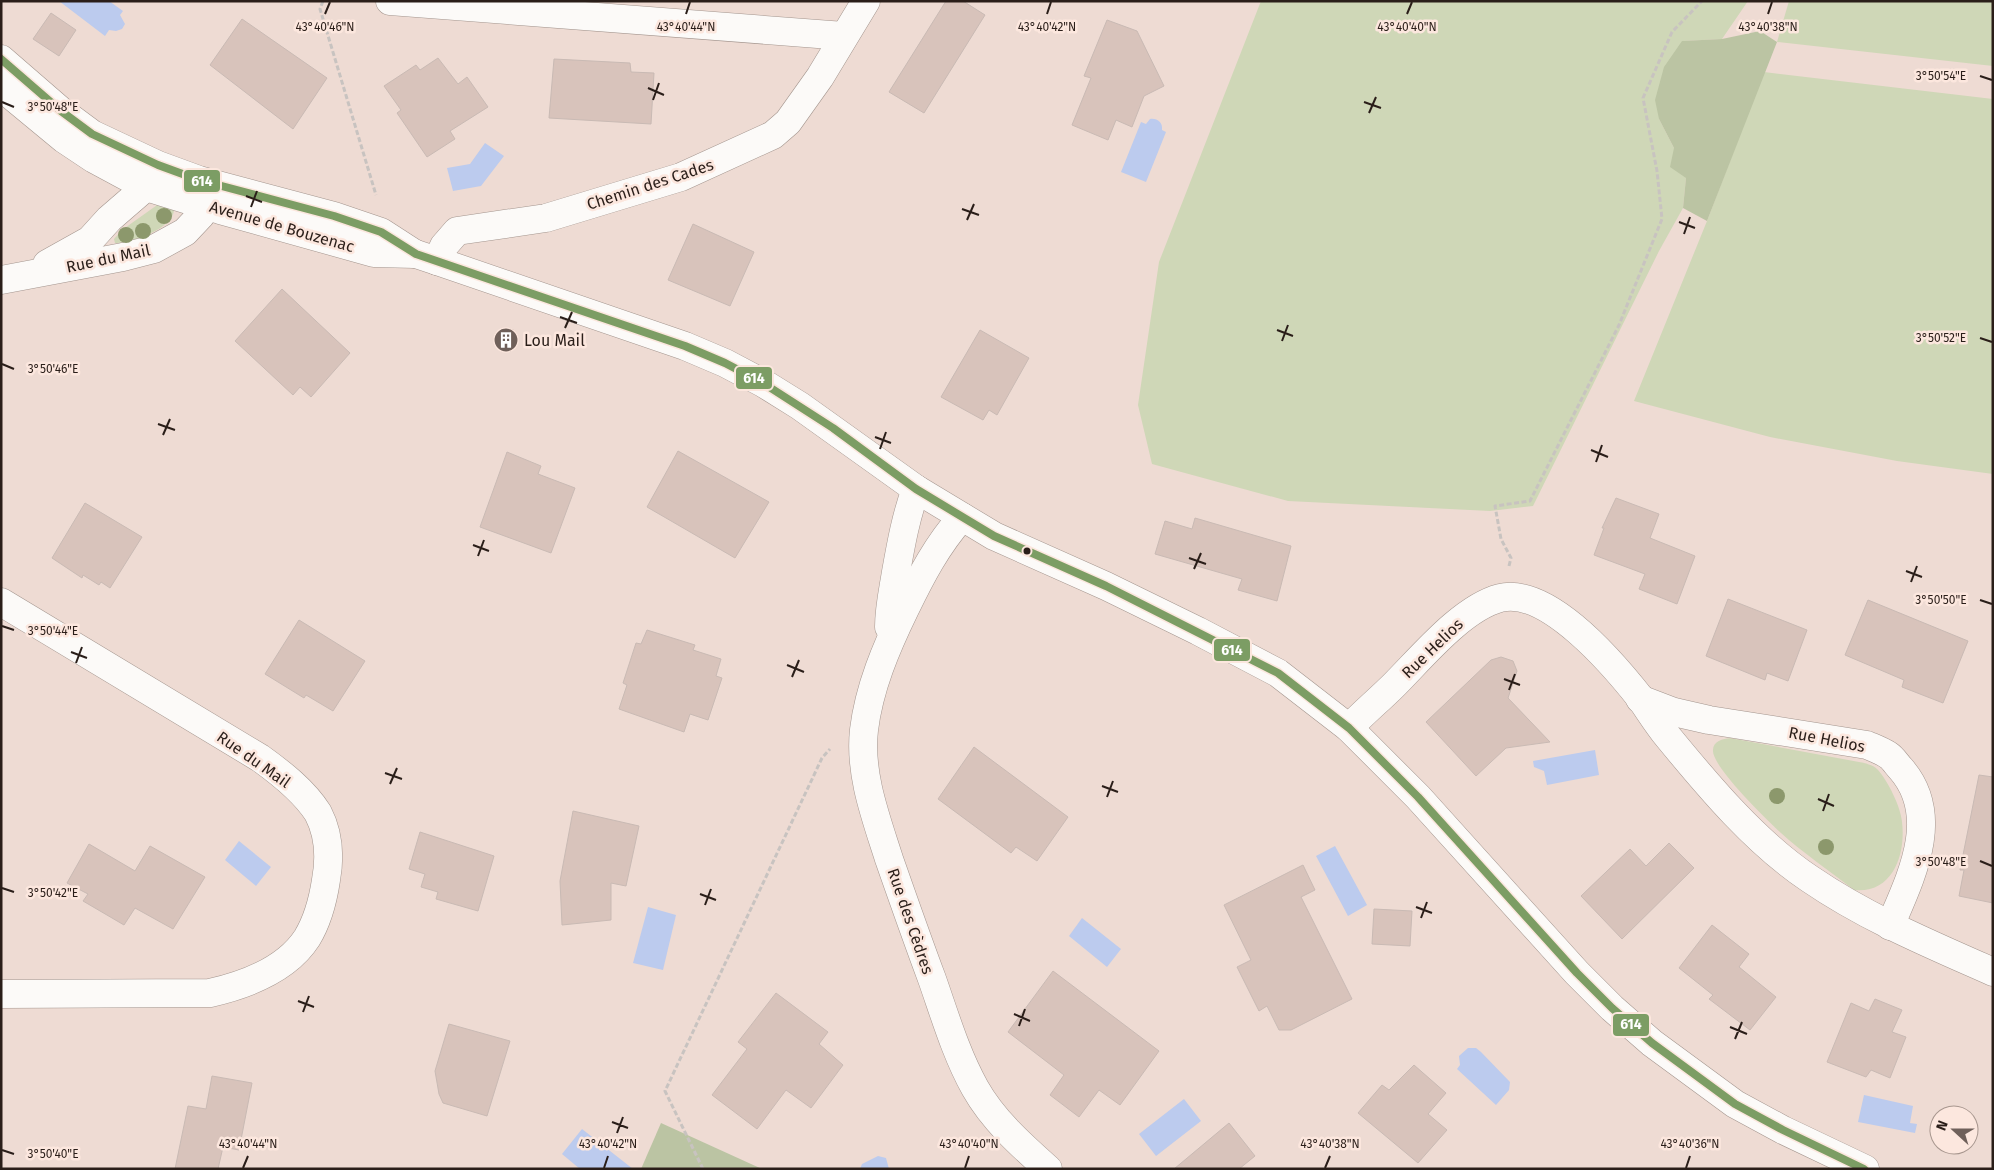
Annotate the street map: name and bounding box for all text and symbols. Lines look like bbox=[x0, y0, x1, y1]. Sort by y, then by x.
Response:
text: 43°40'46"N bbox=[295, 20, 355, 34]
text: 43°40'44"N bbox=[657, 20, 715, 34]
text: 43°40'42"N bbox=[1018, 20, 1076, 34]
text: 43°40'40"N bbox=[1377, 20, 1437, 34]
text: 43°40'38"N bbox=[1738, 20, 1798, 34]
text: 3°50'54"E bbox=[1916, 69, 1966, 83]
text: 3°50'48"E bbox=[27, 100, 79, 114]
street label: Chemin des Cades bbox=[584, 155, 716, 214]
line badge: 614 bbox=[183, 169, 221, 193]
text: 614 bbox=[191, 173, 213, 190]
street label: Avenue de Bouzenac bbox=[207, 197, 357, 256]
street label: Rue du Mail bbox=[64, 240, 152, 277]
building icon: Lou Mail bbox=[493, 327, 519, 353]
place label: Lou Mail bbox=[524, 331, 585, 350]
text: 3°50'52"E bbox=[1916, 331, 1966, 345]
text: 3°50'46"E bbox=[28, 362, 78, 376]
line badge: 614 bbox=[735, 366, 773, 390]
text: 614 bbox=[743, 370, 765, 387]
unlabelled marker bbox=[1022, 546, 1032, 556]
text: 3°50'50"E bbox=[1915, 593, 1967, 607]
street label: Rue Helios bbox=[1398, 615, 1467, 682]
text: 3°50'44"E bbox=[28, 624, 78, 638]
line badge: 614 bbox=[1213, 638, 1251, 662]
text: 614 bbox=[1221, 642, 1243, 659]
street label: Rue Helios bbox=[1787, 723, 1867, 756]
street label: Rue du Mail bbox=[213, 727, 294, 792]
text: 3°50'48"E bbox=[1915, 855, 1967, 869]
street label: Rue des Cèdres bbox=[884, 866, 938, 977]
text: 3°50'42"E bbox=[28, 886, 78, 900]
line badge: 614 bbox=[1612, 1013, 1650, 1037]
text: 614 bbox=[1620, 1016, 1642, 1033]
north arrow bbox=[1929, 1105, 1979, 1155]
text: N bbox=[1933, 1118, 1952, 1133]
text: 43°40'44"N bbox=[219, 1137, 277, 1151]
text: 43°40'42"N bbox=[579, 1137, 637, 1151]
text: 43°40'40"N bbox=[939, 1137, 999, 1151]
text: 43°40'38"N bbox=[1300, 1137, 1360, 1151]
text: 43°40'36"N bbox=[1660, 1137, 1720, 1151]
text: 3°50'40"E bbox=[27, 1147, 79, 1161]

